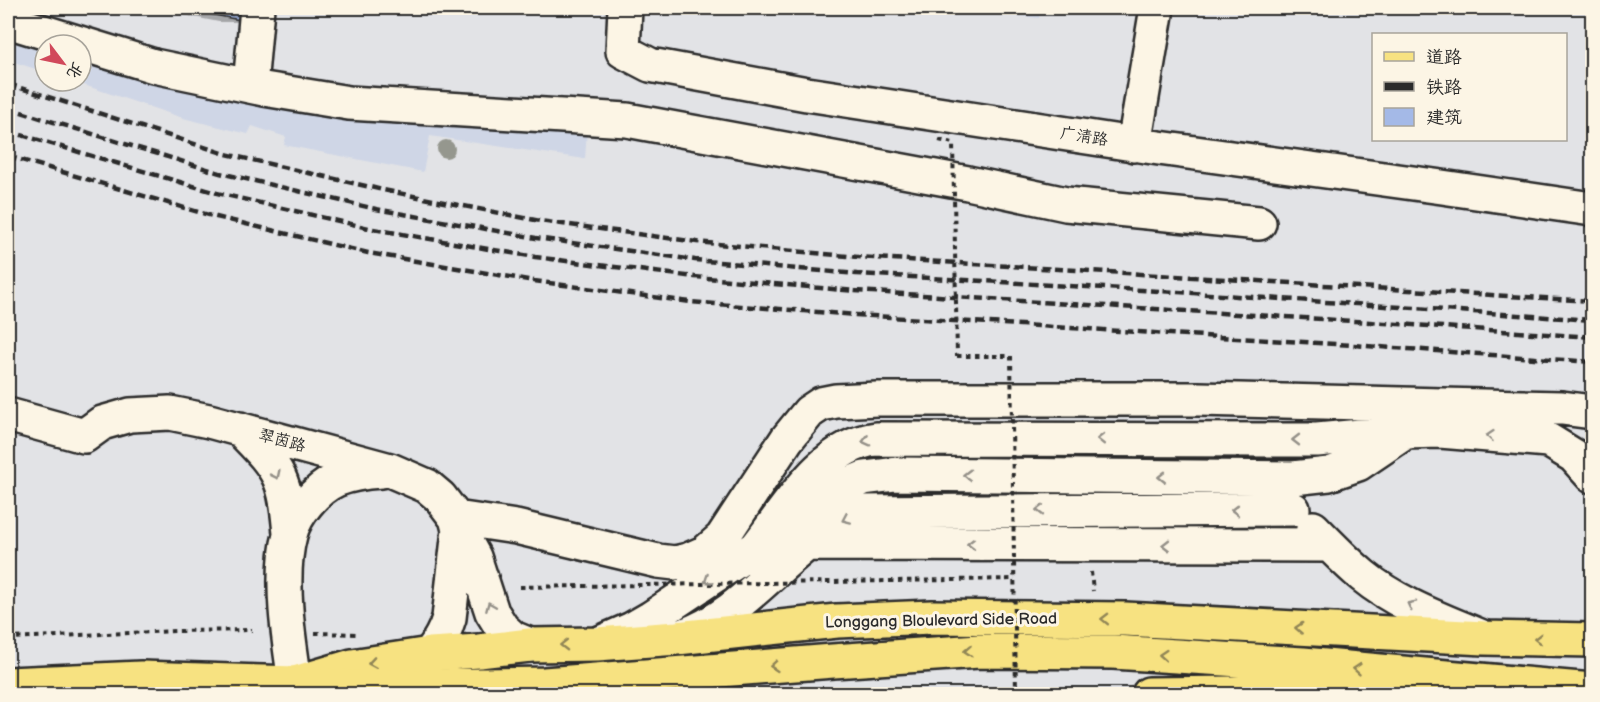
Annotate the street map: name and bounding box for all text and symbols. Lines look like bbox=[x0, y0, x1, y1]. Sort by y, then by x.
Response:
north arrow bbox=[33, 33, 93, 93]
legend bbox=[1372, 33, 1567, 141]
text: 道路 bbox=[1426, 47, 1462, 68]
text: 北 bbox=[62, 58, 87, 82]
text: 铁路 bbox=[1426, 77, 1462, 98]
text: 建筑 bbox=[1426, 107, 1462, 128]
street label: 广清路 bbox=[1059, 124, 1109, 150]
street label: 翠茵路 bbox=[256, 426, 308, 456]
one-way arrow bbox=[1486, 429, 1495, 442]
one-way arrow bbox=[1096, 433, 1105, 445]
one-way arrow bbox=[861, 434, 871, 447]
one-way arrow bbox=[1291, 434, 1300, 446]
one-way arrow bbox=[269, 468, 281, 479]
one-way arrow bbox=[962, 469, 971, 481]
one-way arrow bbox=[1157, 471, 1166, 483]
one-way arrow bbox=[1035, 504, 1044, 516]
one-way arrow bbox=[1230, 504, 1239, 516]
one-way arrow bbox=[841, 511, 852, 523]
one-way arrow bbox=[966, 538, 975, 550]
one-way arrow bbox=[1161, 539, 1170, 551]
one-way arrow bbox=[703, 573, 714, 584]
one-way arrow bbox=[485, 601, 497, 612]
one-way arrow bbox=[1407, 601, 1418, 612]
street label: Longgang Bloulevard Side Road bbox=[825, 609, 1057, 633]
one-way arrow bbox=[1100, 613, 1109, 625]
one-way arrow bbox=[1295, 622, 1304, 635]
one-way arrow bbox=[1534, 633, 1543, 645]
one-way arrow bbox=[559, 639, 568, 652]
one-way arrow bbox=[964, 645, 973, 658]
one-way arrow bbox=[1158, 649, 1167, 662]
one-way arrow bbox=[367, 656, 376, 668]
one-way arrow bbox=[769, 659, 778, 672]
one-way arrow bbox=[1353, 663, 1362, 676]

